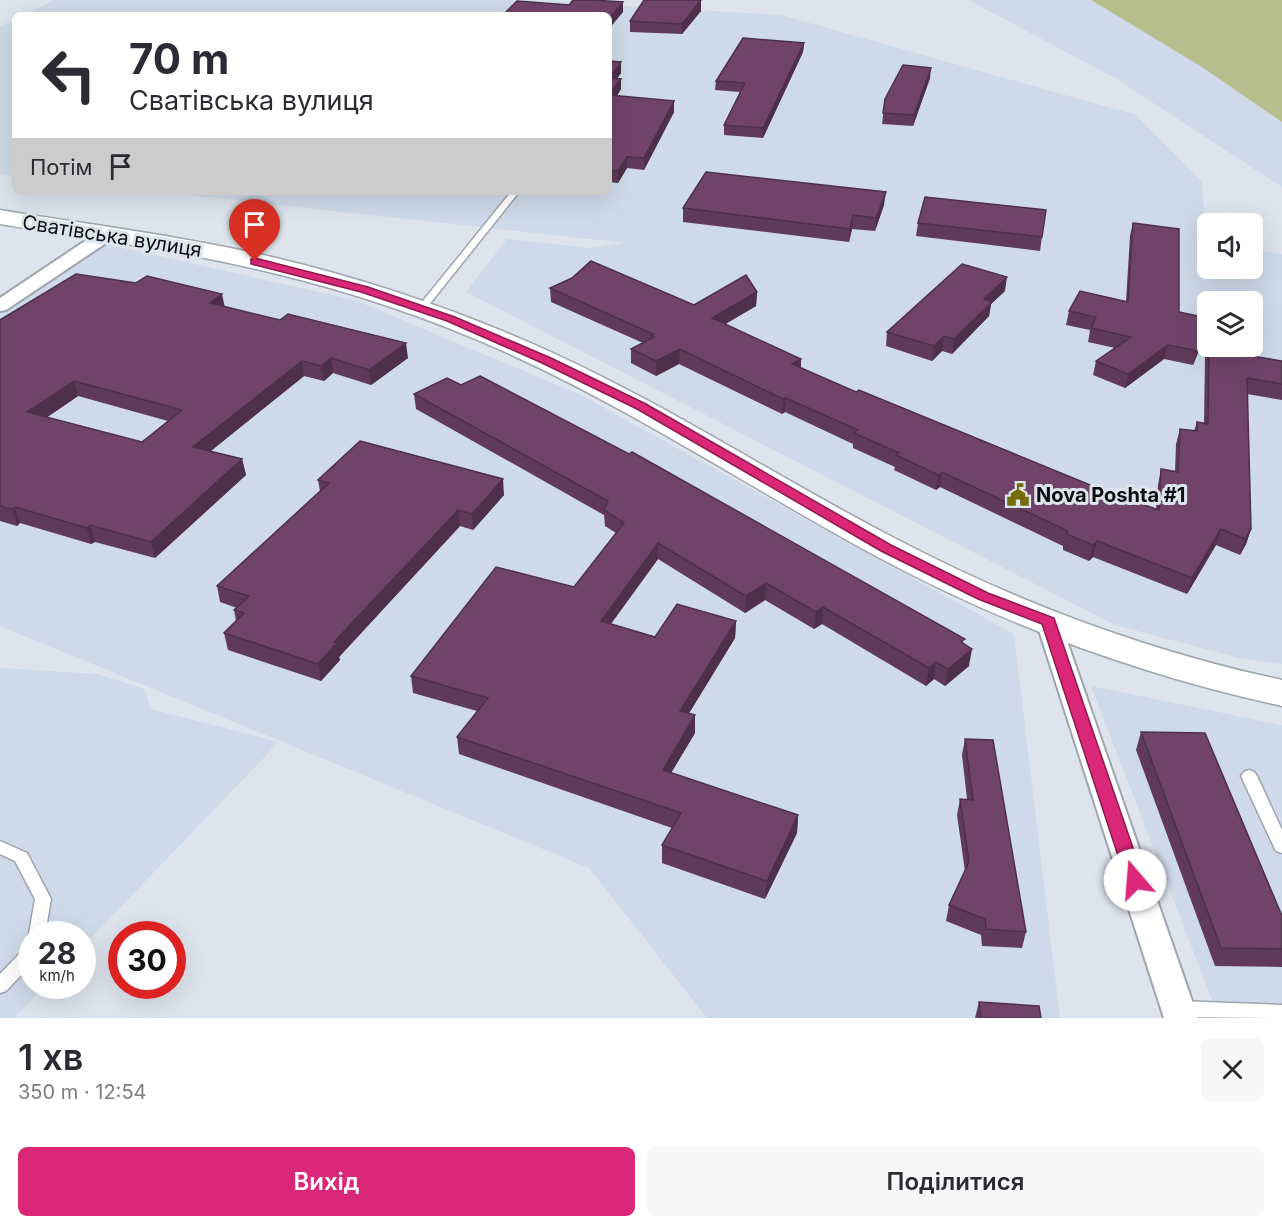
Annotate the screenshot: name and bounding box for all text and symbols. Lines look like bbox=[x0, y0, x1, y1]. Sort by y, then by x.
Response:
text: 70 m bbox=[129, 33, 229, 84]
icon: left bbox=[30, 36, 108, 114]
text: Сватівська вулиця bbox=[129, 84, 374, 117]
icon: arrive bbox=[104, 150, 137, 183]
text: Потім bbox=[30, 154, 92, 180]
pin bbox=[229, 199, 280, 261]
icon: arrive bbox=[238, 208, 271, 241]
street label: Сватівська вулиця bbox=[21, 210, 203, 262]
map controls bbox=[1197, 213, 1263, 357]
button: sound bbox=[1197, 213, 1263, 279]
button: layers bbox=[1197, 291, 1263, 357]
public building icon: Nova Poshta #1 bbox=[1005, 482, 1031, 508]
place label: Nova Poshta #1 bbox=[1036, 483, 1185, 507]
position arrow bbox=[1103, 848, 1167, 912]
speed limit sign: 30 bbox=[108, 921, 186, 999]
text: 28 bbox=[38, 935, 76, 971]
text: km/h bbox=[39, 966, 75, 985]
text: 1 хв bbox=[18, 1035, 83, 1079]
button: close bbox=[1201, 1038, 1264, 1101]
text: 350 m · 12:54 bbox=[18, 1080, 146, 1104]
button: Вихід bbox=[18, 1147, 635, 1216]
button: Поділитися bbox=[647, 1147, 1264, 1216]

